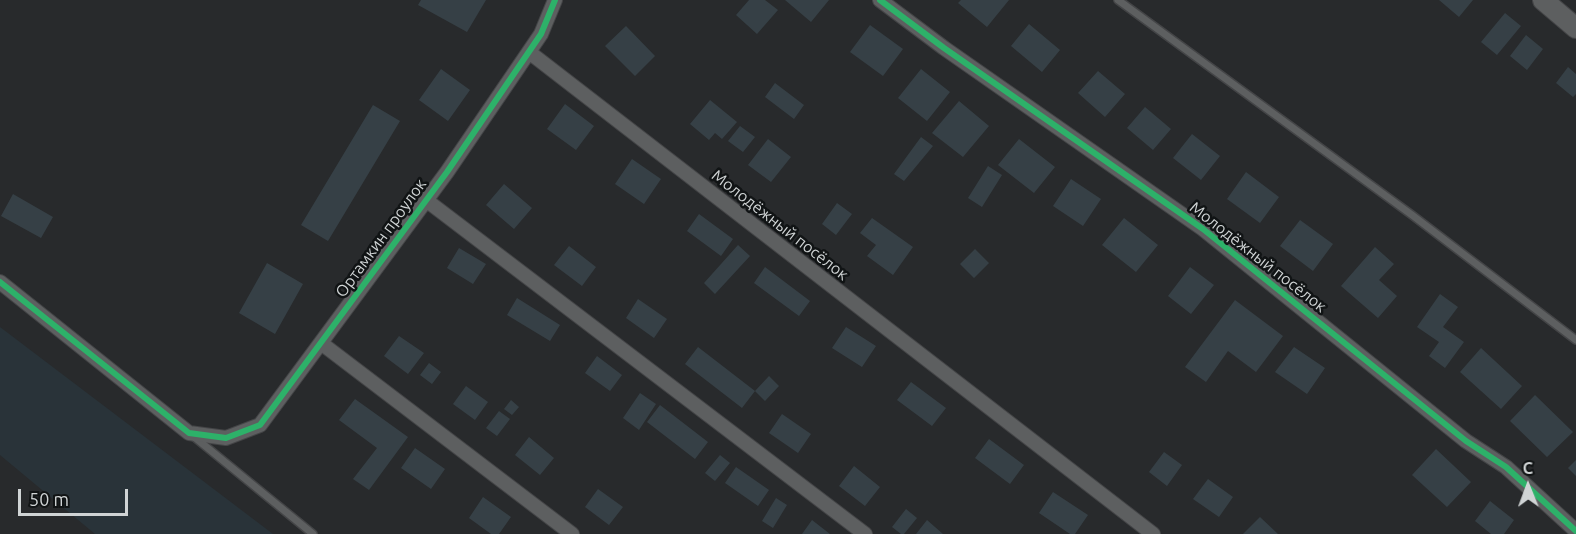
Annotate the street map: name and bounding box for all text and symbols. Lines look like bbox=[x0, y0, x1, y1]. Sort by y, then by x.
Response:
street label: Молодёжный посёлок bbox=[708, 166, 852, 284]
street label: Ортамкин проулок bbox=[332, 175, 430, 301]
street label: Молодёжный посёлок bbox=[1186, 198, 1330, 316]
north arrow bbox=[1498, 456, 1558, 516]
text: С bbox=[1522, 459, 1533, 477]
scale bar bbox=[21, 477, 130, 515]
text: 50 m bbox=[29, 489, 69, 509]

